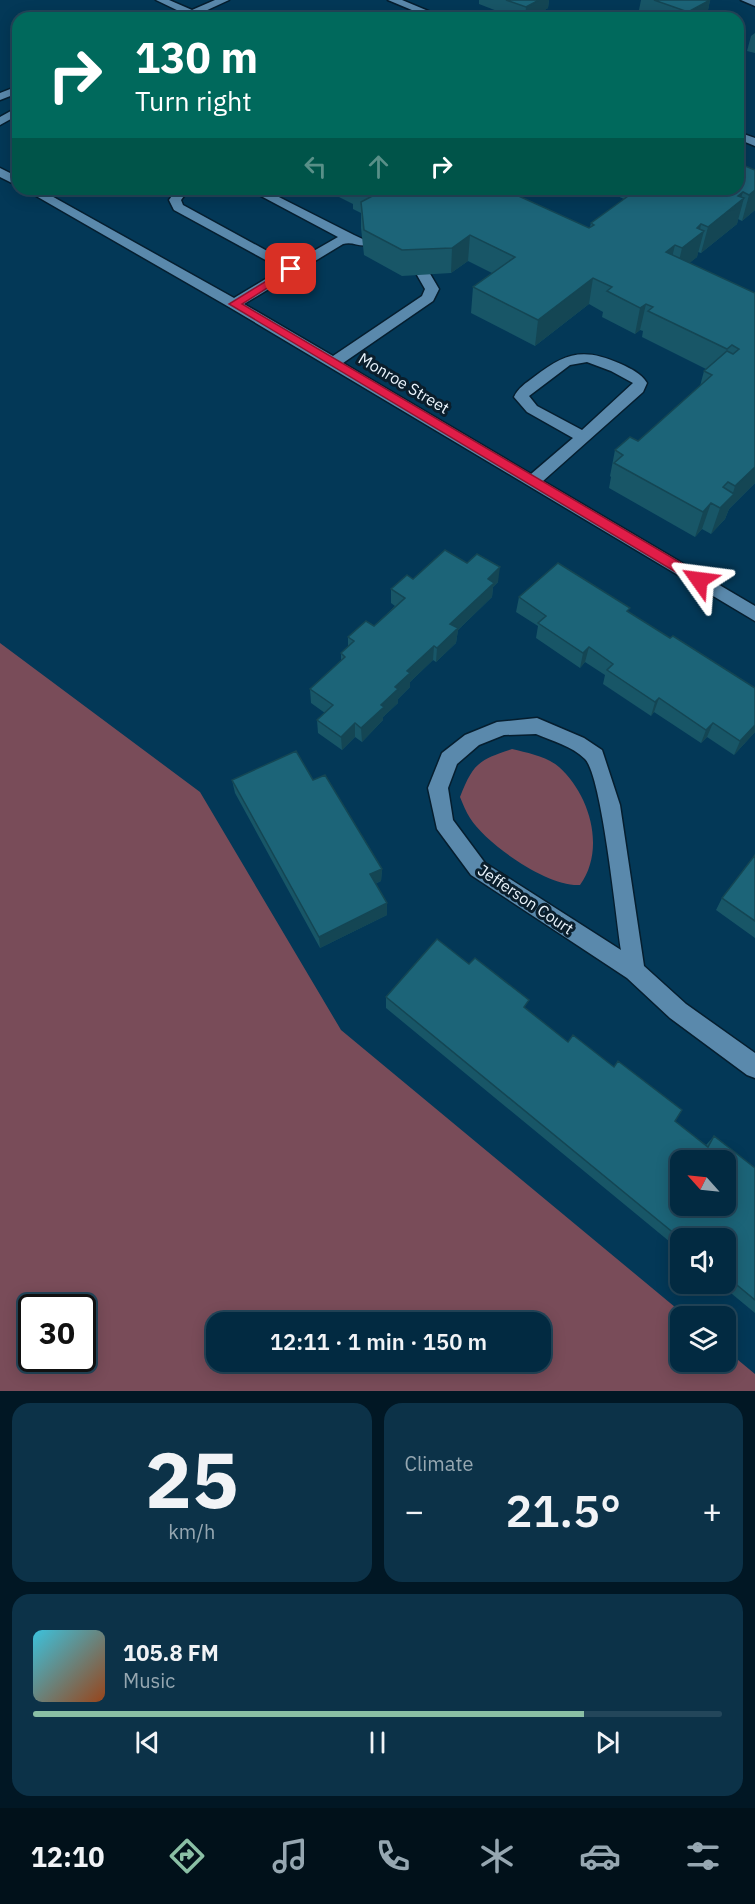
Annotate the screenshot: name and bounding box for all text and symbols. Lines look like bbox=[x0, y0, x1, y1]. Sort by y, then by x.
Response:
text: 130 m bbox=[135, 30, 258, 85]
icon: right bbox=[36, 36, 114, 114]
text: Turn right bbox=[135, 83, 252, 118]
icon: left bbox=[299, 150, 332, 183]
icon: ahead bbox=[362, 150, 395, 183]
icon: right bbox=[425, 150, 458, 183]
pin bbox=[265, 243, 316, 294]
icon: arrive bbox=[274, 252, 307, 285]
street label: Monroe Street bbox=[355, 348, 453, 418]
position arrow bbox=[667, 548, 731, 612]
street label: Jefferson Court bbox=[474, 860, 578, 938]
north arrow bbox=[670, 1150, 736, 1216]
map controls bbox=[670, 1150, 736, 1372]
button: sound bbox=[670, 1228, 736, 1294]
speed limit sign: 30 bbox=[18, 1294, 96, 1372]
button: layers bbox=[670, 1306, 736, 1372]
text: 12:11 · 1 min · 150 m bbox=[270, 1327, 487, 1356]
text: 25 bbox=[145, 1428, 239, 1529]
text: Climate bbox=[405, 1450, 473, 1477]
text: 21.5° bbox=[505, 1481, 621, 1539]
text: − bbox=[405, 1489, 424, 1532]
text: + bbox=[702, 1489, 722, 1532]
text: km/h bbox=[168, 1518, 215, 1545]
text: 105.8 FM bbox=[123, 1638, 219, 1667]
text: Music bbox=[123, 1667, 175, 1694]
icon: previous bbox=[131, 1726, 164, 1759]
icon: pause bbox=[361, 1726, 394, 1759]
icon: next bbox=[591, 1726, 624, 1759]
icon: directions bbox=[166, 1835, 208, 1877]
icon: music bbox=[269, 1835, 311, 1877]
icon: phone bbox=[372, 1835, 414, 1877]
icon: climate bbox=[476, 1835, 518, 1877]
icon: car bbox=[579, 1835, 621, 1877]
icon: filters bbox=[682, 1835, 724, 1877]
text: 12:10 bbox=[31, 1839, 104, 1874]

